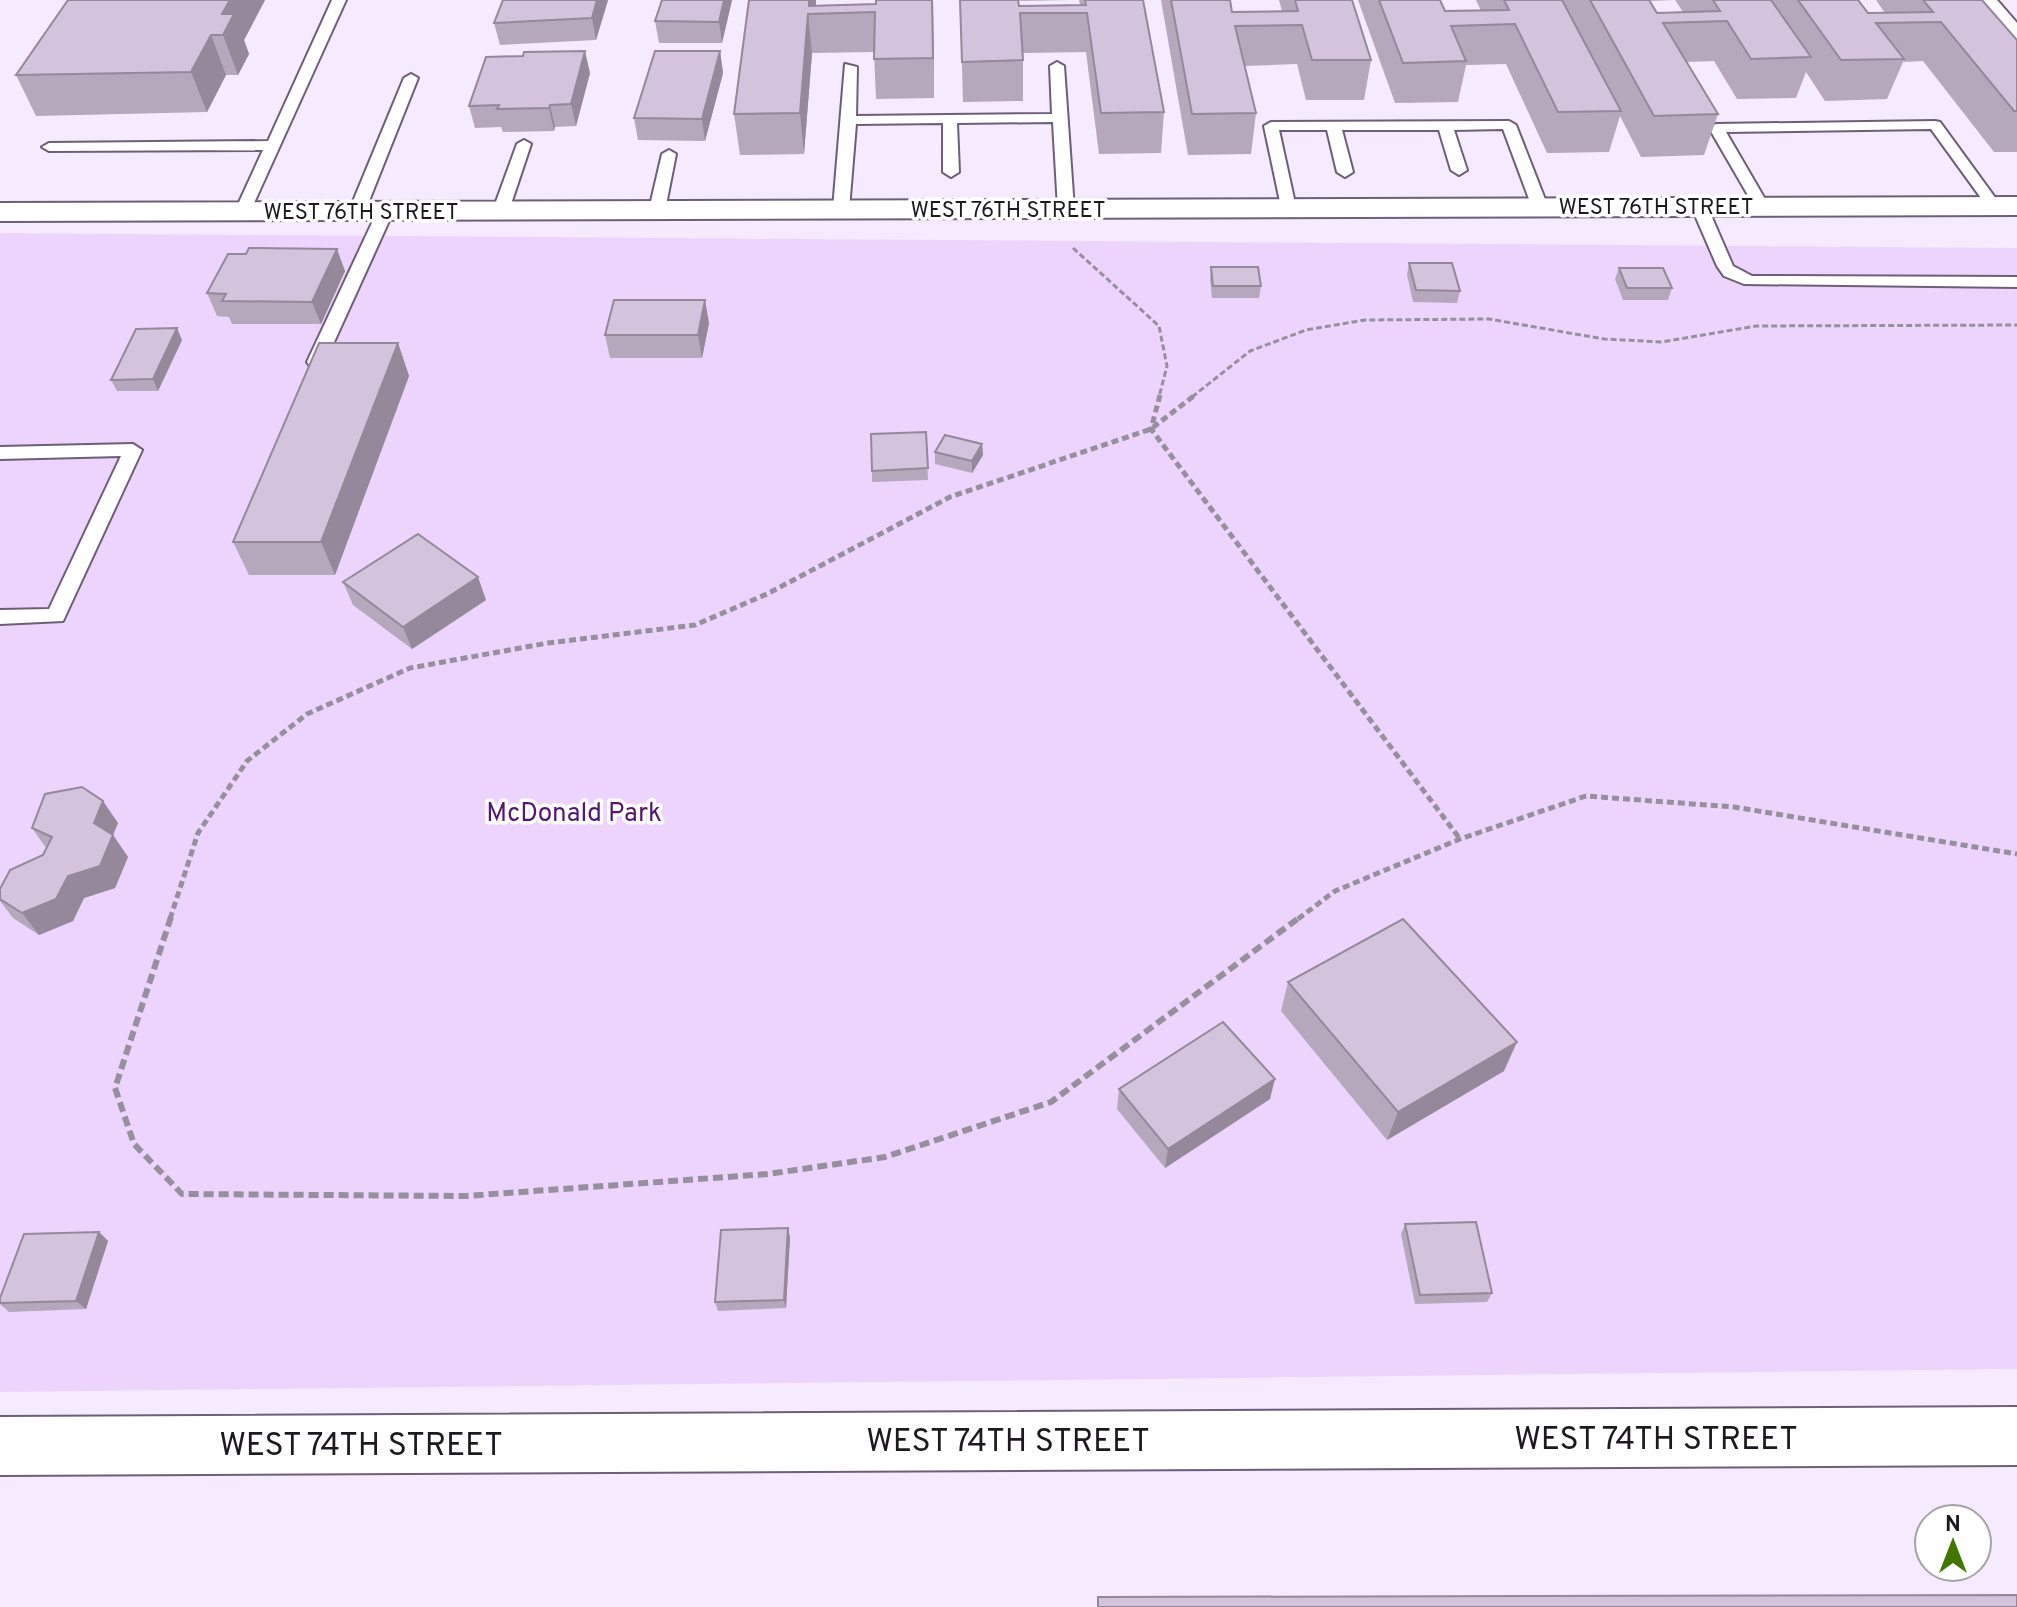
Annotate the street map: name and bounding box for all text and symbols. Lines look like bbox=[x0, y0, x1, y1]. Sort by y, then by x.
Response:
street label: WEST 76TH STREET bbox=[1558, 195, 1754, 222]
street label: WEST 76TH STREET bbox=[910, 198, 1106, 225]
street label: WEST 76TH STREET bbox=[263, 200, 459, 227]
park label: McDonald Park bbox=[486, 798, 662, 831]
street label: WEST 74TH STREET bbox=[1514, 1421, 1798, 1461]
street label: WEST 74TH STREET bbox=[866, 1423, 1150, 1463]
street label: WEST 74TH STREET bbox=[219, 1427, 503, 1467]
north arrow bbox=[1913, 1503, 1993, 1583]
text: N bbox=[1945, 1512, 1961, 1539]

